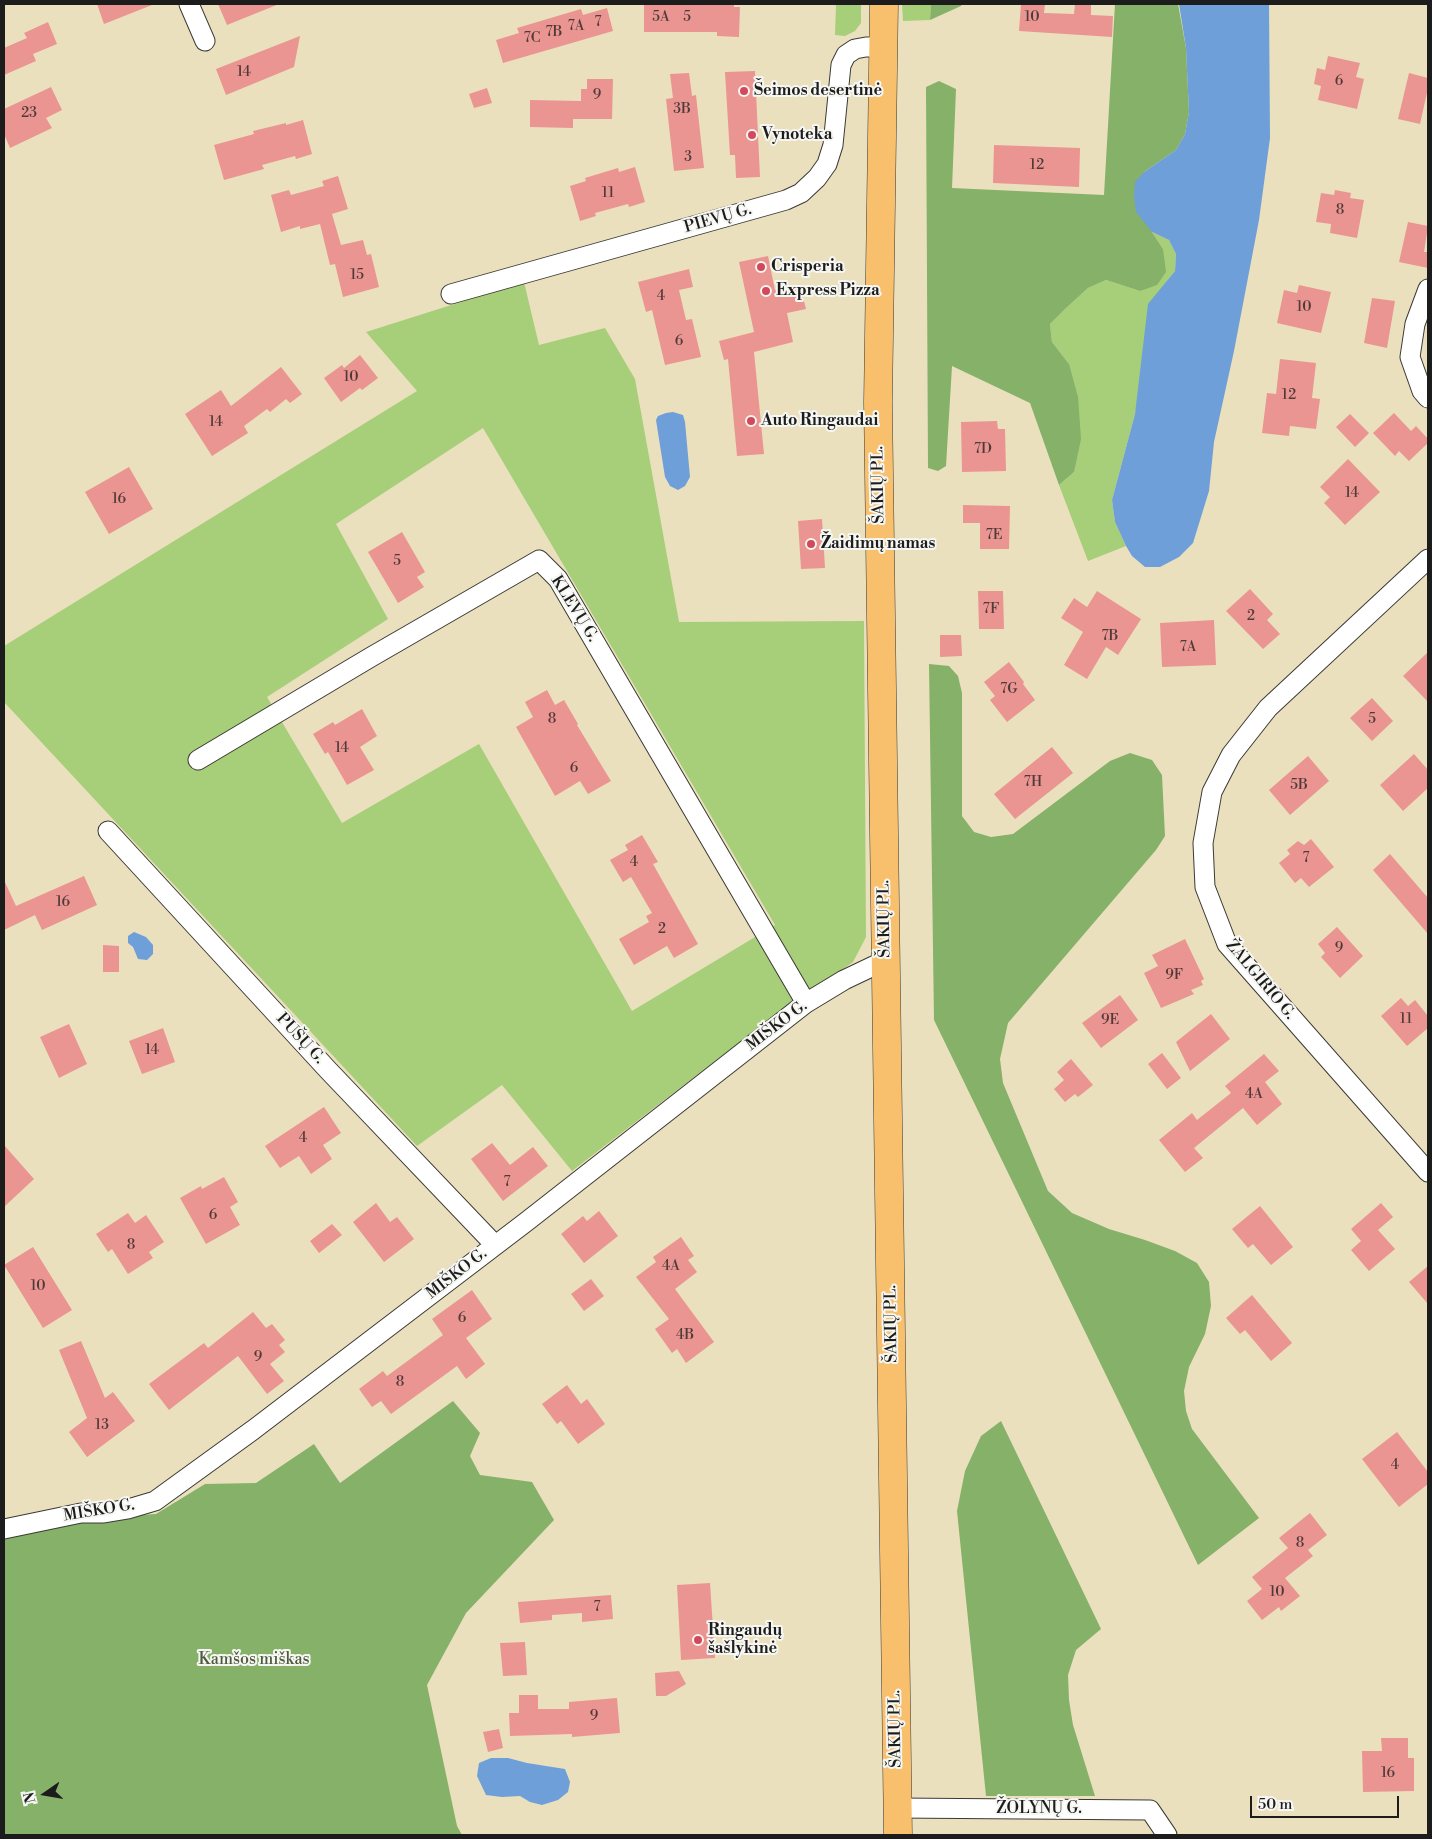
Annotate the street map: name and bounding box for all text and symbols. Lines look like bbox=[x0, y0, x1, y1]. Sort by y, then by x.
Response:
house number: 5A bbox=[652, 10, 670, 26]
house number: 5 bbox=[683, 10, 691, 26]
house number: 10 bbox=[1025, 10, 1039, 26]
house number: 7 bbox=[594, 15, 602, 31]
house number: 7A bbox=[568, 19, 584, 35]
house number: 7B bbox=[546, 25, 562, 41]
house number: 7C bbox=[524, 31, 540, 47]
house number: 14 bbox=[237, 65, 251, 81]
house number: 6 bbox=[1335, 74, 1343, 90]
place label: Šeimos desertinė bbox=[754, 81, 882, 101]
marker: Šeimos desertinė bbox=[738, 85, 750, 97]
house number: 9 bbox=[593, 88, 601, 104]
house number: 3B bbox=[673, 102, 691, 118]
house number: 23 bbox=[21, 106, 37, 122]
place label: Vynoteka bbox=[762, 125, 832, 145]
marker: Vynoteka bbox=[746, 129, 758, 141]
house number: 3 bbox=[684, 150, 692, 166]
house number: 12 bbox=[1030, 158, 1044, 174]
house number: 11 bbox=[602, 186, 614, 202]
street label: PIEVŲ G. bbox=[682, 200, 754, 238]
house number: 8 bbox=[1336, 203, 1344, 219]
place label: Crisperia bbox=[771, 257, 844, 277]
marker: Crisperia bbox=[755, 261, 767, 273]
house number: 15 bbox=[350, 268, 364, 284]
place label: Express Pizza bbox=[776, 281, 880, 301]
marker: Express Pizza bbox=[760, 285, 772, 297]
house number: 4 bbox=[657, 289, 665, 305]
house number: 10 bbox=[1297, 300, 1311, 316]
house number: 6 bbox=[675, 334, 683, 350]
house number: 10 bbox=[344, 370, 358, 386]
house number: 12 bbox=[1282, 388, 1296, 404]
place label: Auto Ringaudai bbox=[761, 411, 878, 431]
house number: 14 bbox=[209, 415, 223, 431]
marker: Auto Ringaudai bbox=[745, 415, 757, 427]
house number: 7D bbox=[974, 442, 992, 458]
street label: ŠAKIŲ PL. bbox=[869, 446, 889, 524]
house number: 14 bbox=[1345, 486, 1359, 502]
house number: 16 bbox=[112, 492, 126, 508]
house number: 7E bbox=[986, 528, 1002, 544]
place label: Žaidimų namas bbox=[821, 534, 935, 554]
marker: Žaidimų namas bbox=[805, 538, 817, 550]
house number: 5 bbox=[393, 554, 401, 570]
street label: KLEVŲ G. bbox=[546, 572, 602, 646]
house number: 7F bbox=[983, 602, 999, 618]
house number: 2 bbox=[1247, 609, 1255, 625]
house number: 7B bbox=[1102, 629, 1118, 645]
house number: 7A bbox=[1180, 640, 1196, 656]
house number: 7G bbox=[1000, 682, 1018, 698]
house number: 8 bbox=[548, 712, 556, 728]
house number: 5 bbox=[1368, 712, 1376, 728]
house number: 14 bbox=[335, 741, 349, 757]
house number: 6 bbox=[570, 761, 578, 777]
house number: 7H bbox=[1024, 775, 1042, 791]
house number: 5B bbox=[1290, 778, 1308, 794]
house number: 7 bbox=[1302, 851, 1310, 867]
house number: 4 bbox=[630, 855, 638, 871]
street label: ŠAKIŲ PL. bbox=[875, 880, 895, 958]
house number: 16 bbox=[56, 895, 70, 911]
house number: 2 bbox=[658, 922, 666, 938]
street label: ŽALGIRIO G. bbox=[1221, 936, 1299, 1024]
house number: 9 bbox=[1335, 941, 1343, 957]
house number: 9F bbox=[1165, 968, 1183, 984]
street label: MIŠKO G. bbox=[743, 997, 811, 1055]
street label: PUŠŲ G. bbox=[272, 1010, 328, 1068]
house number: 11 bbox=[1400, 1012, 1412, 1028]
house number: 9E bbox=[1101, 1013, 1119, 1029]
house number: 14 bbox=[145, 1043, 159, 1059]
house number: 4A bbox=[1245, 1087, 1263, 1103]
house number: 4 bbox=[299, 1131, 307, 1147]
house number: 7 bbox=[503, 1175, 511, 1191]
house number: 6 bbox=[209, 1208, 217, 1224]
house number: 8 bbox=[127, 1238, 135, 1254]
street label: MIŠKO G. bbox=[423, 1244, 491, 1304]
house number: 4A bbox=[662, 1259, 680, 1275]
house number: 10 bbox=[31, 1279, 45, 1295]
street label: ŠAKIŲ PL. bbox=[882, 1285, 902, 1363]
house number: 6 bbox=[458, 1311, 466, 1327]
house number: 4B bbox=[676, 1328, 694, 1344]
house number: 9 bbox=[254, 1350, 262, 1366]
house number: 8 bbox=[396, 1375, 404, 1391]
house number: 13 bbox=[95, 1418, 109, 1434]
house number: 4 bbox=[1391, 1458, 1399, 1474]
street label: MIŠKO G. bbox=[62, 1496, 136, 1526]
house number: 8 bbox=[1296, 1536, 1304, 1552]
house number: 10 bbox=[1270, 1585, 1284, 1601]
house number: 7 bbox=[593, 1600, 601, 1616]
place label: Ringaudų šašlykinė bbox=[708, 1621, 782, 1659]
marker: Ringaudų šašlykinė bbox=[692, 1634, 704, 1646]
park label: Kamšos miškas bbox=[199, 1650, 309, 1670]
street label: ŠAKIŲ PL. bbox=[886, 1690, 906, 1768]
house number: 9 bbox=[590, 1709, 598, 1725]
house number: 16 bbox=[1381, 1766, 1395, 1782]
north arrow bbox=[20, 1769, 70, 1819]
scale bar bbox=[1252, 1786, 1401, 1818]
text: N bbox=[20, 1790, 40, 1805]
text: 50 m bbox=[1258, 1795, 1292, 1814]
street label: ŽOLYNŲ G. bbox=[996, 1799, 1082, 1819]

